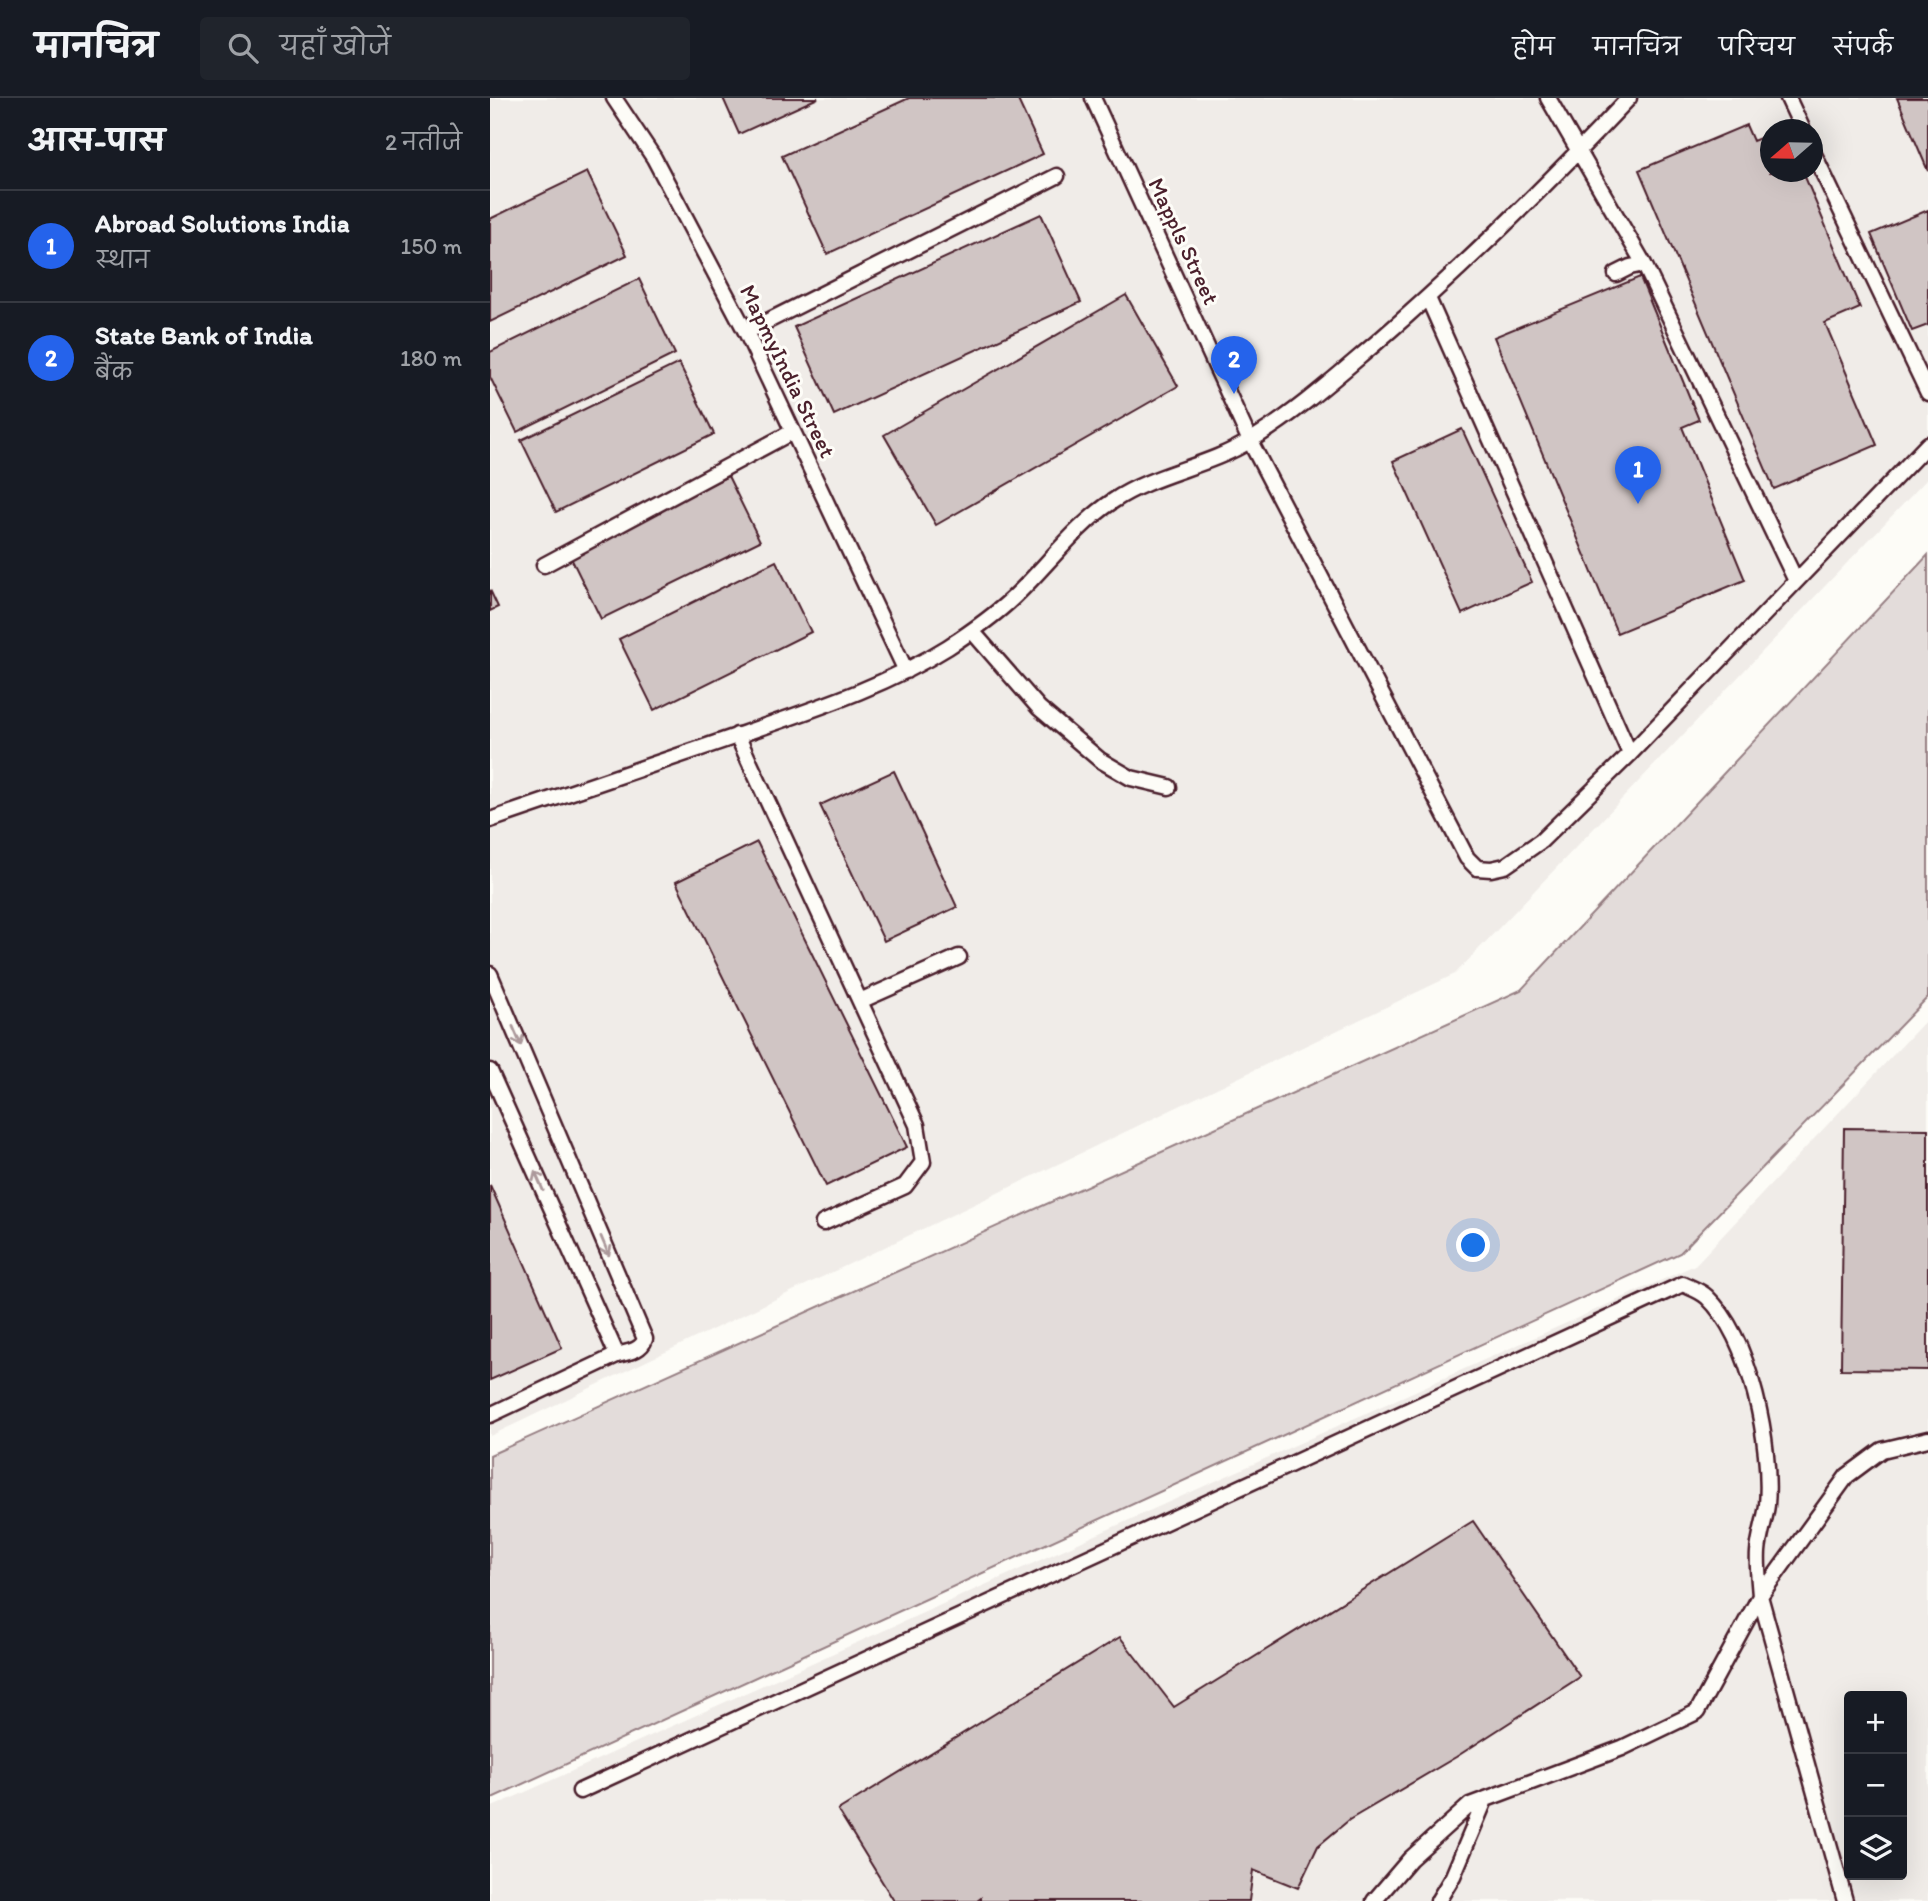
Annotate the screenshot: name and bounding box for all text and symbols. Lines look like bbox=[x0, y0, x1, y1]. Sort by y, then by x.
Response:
search box bbox=[200, 17, 690, 80]
text: मानचित्र bbox=[35, 26, 158, 65]
icon: search bbox=[224, 29, 262, 67]
text: यहाँ खोजें bbox=[280, 30, 391, 62]
text: होम bbox=[1512, 32, 1555, 61]
text: मानचित्र bbox=[1593, 32, 1681, 61]
text: परिचय bbox=[1719, 32, 1795, 61]
text: संपर्क bbox=[1833, 32, 1893, 61]
north arrow bbox=[1760, 119, 1823, 182]
text: आस-पास bbox=[28, 122, 165, 159]
text: 2 नतीजे bbox=[385, 128, 462, 156]
street label: Mappls Street bbox=[1142, 173, 1226, 309]
text: Abroad Solutions India bbox=[95, 207, 350, 239]
text: 1 bbox=[46, 232, 56, 260]
text: 150 m bbox=[401, 232, 462, 260]
text: स्थान bbox=[95, 246, 150, 274]
street label: MapmyIndia Street bbox=[734, 280, 842, 463]
text: State Bank of India bbox=[95, 319, 313, 351]
pin: 2 bbox=[1211, 336, 1257, 394]
text: 2 bbox=[45, 344, 57, 372]
text: 180 m bbox=[400, 344, 462, 372]
text: बैंक bbox=[95, 358, 132, 386]
pin: 1 bbox=[1615, 446, 1661, 504]
one-way arrow bbox=[512, 1025, 525, 1047]
one-way arrow bbox=[532, 1171, 545, 1192]
your location bbox=[1456, 1228, 1490, 1262]
one-way arrow bbox=[599, 1235, 612, 1256]
map controls bbox=[1844, 1691, 1907, 1880]
button: + bbox=[1844, 1691, 1907, 1754]
button: − bbox=[1844, 1754, 1907, 1817]
button: layers bbox=[1844, 1817, 1907, 1880]

